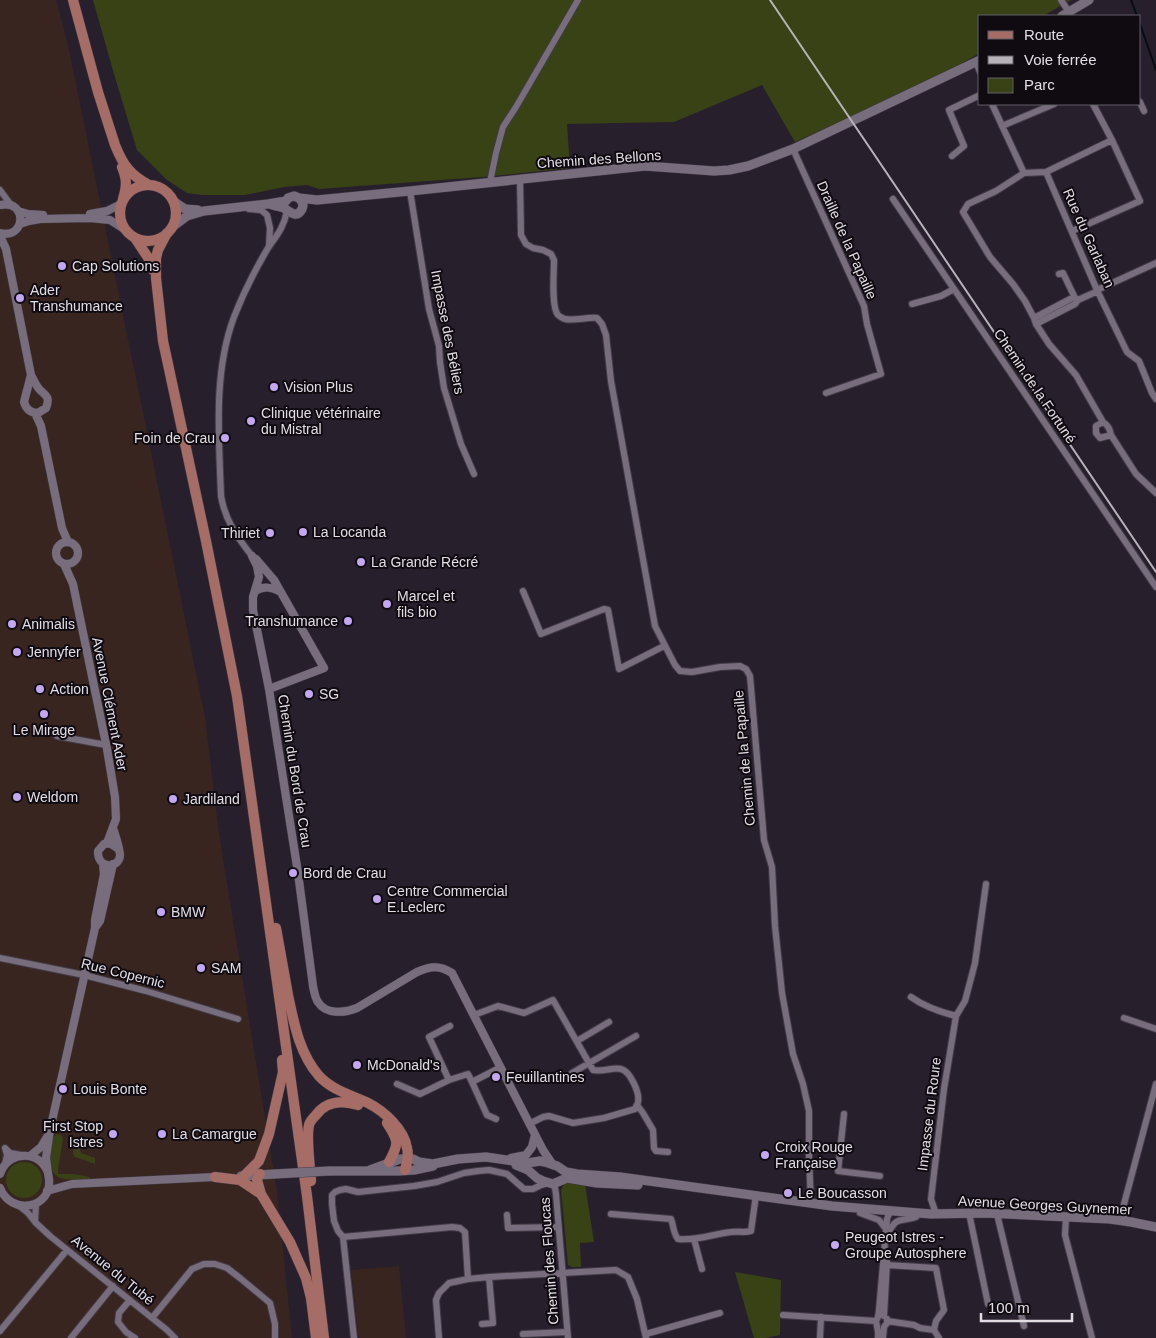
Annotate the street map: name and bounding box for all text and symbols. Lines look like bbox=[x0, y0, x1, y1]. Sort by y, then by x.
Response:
legend bbox=[978, 15, 1141, 105]
text: Route bbox=[1024, 26, 1064, 43]
text: Voie ferrée bbox=[1024, 51, 1097, 68]
text: Parc bbox=[1024, 76, 1055, 93]
street label: Chemin des Bellons bbox=[536, 147, 662, 171]
street label: Draille de la Papaille bbox=[814, 178, 880, 302]
street label: Rue du Garlaban bbox=[1060, 186, 1118, 290]
place label: Cap Solutions bbox=[72, 258, 159, 274]
marker: Cap Solutions bbox=[56, 260, 68, 272]
street label: Impasse des Béliers bbox=[428, 269, 468, 395]
place label: Ader Transhumance bbox=[30, 282, 123, 314]
marker: Ader Transhumance bbox=[14, 292, 26, 304]
street label: Chemin de la Fortuné bbox=[991, 326, 1079, 446]
place label: Vision Plus bbox=[284, 379, 353, 395]
marker: Vision Plus bbox=[268, 381, 280, 393]
place label: Clinique vétérinaire du Mistral bbox=[261, 405, 381, 437]
marker: Clinique vétérinaire du Mistral bbox=[245, 415, 257, 427]
place label: Foin de Crau bbox=[134, 430, 215, 446]
marker: Foin de Crau bbox=[219, 432, 231, 444]
place label: La Locanda bbox=[313, 524, 386, 540]
place label: Thiriet bbox=[221, 525, 260, 541]
marker: La Locanda bbox=[297, 526, 309, 538]
marker: Thiriet bbox=[264, 527, 276, 539]
place label: La Grande Récré bbox=[371, 554, 479, 570]
marker: La Grande Récré bbox=[355, 556, 367, 568]
place label: Marcel et fils bio bbox=[397, 588, 455, 620]
marker: Marcel et fils bio bbox=[381, 598, 393, 610]
place label: Transhumance bbox=[245, 613, 338, 629]
marker: Transhumance bbox=[342, 615, 354, 627]
place label: Animalis bbox=[22, 616, 75, 632]
marker: Animalis bbox=[6, 618, 18, 630]
street label: Avenue Clément Ader bbox=[89, 636, 131, 773]
place label: Jennyfer bbox=[27, 644, 81, 660]
marker: Jennyfer bbox=[11, 646, 23, 658]
place label: Action bbox=[50, 681, 89, 697]
marker: Action bbox=[34, 683, 46, 695]
place label: SG bbox=[319, 686, 339, 702]
marker: SG bbox=[303, 688, 315, 700]
street label: Chemin de la Papaille bbox=[730, 689, 758, 827]
street label: Chemin du Bord de Crau bbox=[275, 693, 315, 849]
marker: Le Mirage bbox=[38, 708, 50, 720]
place label: Le Mirage bbox=[13, 722, 75, 738]
place label: Weldom bbox=[27, 789, 78, 805]
marker: Weldom bbox=[11, 791, 23, 803]
place label: Jardiland bbox=[183, 791, 240, 807]
marker: Jardiland bbox=[167, 793, 179, 805]
place label: Bord de Crau bbox=[303, 865, 386, 881]
marker: Bord de Crau bbox=[287, 867, 299, 879]
place label: Centre Commercial E.Leclerc bbox=[387, 883, 508, 915]
marker: Centre Commercial E.Leclerc bbox=[371, 893, 383, 905]
place label: BMW bbox=[171, 904, 206, 920]
marker: BMW bbox=[155, 906, 167, 918]
street label: Rue Copernic bbox=[80, 955, 166, 991]
place label: SAM bbox=[211, 960, 241, 976]
marker: SAM bbox=[195, 962, 207, 974]
street label: Impasse du Roure bbox=[914, 1056, 944, 1172]
place label: McDonald's bbox=[367, 1057, 440, 1073]
marker: McDonald's bbox=[351, 1059, 363, 1071]
place label: Feuillantines bbox=[506, 1069, 585, 1085]
marker: Feuillantines bbox=[490, 1071, 502, 1083]
place label: Louis Bonte bbox=[73, 1081, 147, 1097]
marker: Louis Bonte bbox=[57, 1083, 69, 1095]
place label: First Stop Istres bbox=[43, 1118, 103, 1150]
place label: La Camargue bbox=[172, 1126, 257, 1142]
marker: First Stop Istres bbox=[107, 1128, 119, 1140]
marker: La Camargue bbox=[156, 1128, 168, 1140]
place label: Croix Rouge Française bbox=[775, 1139, 853, 1171]
marker: Croix Rouge Française bbox=[759, 1149, 771, 1161]
place label: Le Boucasson bbox=[798, 1185, 887, 1201]
marker: Le Boucasson bbox=[782, 1187, 794, 1199]
street label: Avenue Georges Guynemer bbox=[958, 1192, 1133, 1218]
street label: Chemin des Floucas bbox=[537, 1197, 561, 1325]
place label: Peugeot Istres - Groupe Autosphere bbox=[845, 1229, 967, 1261]
street label: Avenue du Tubé bbox=[68, 1232, 158, 1308]
marker: Peugeot Istres - Groupe Autosphere bbox=[829, 1239, 841, 1251]
scale bar bbox=[981, 1290, 1072, 1322]
text: 100 m bbox=[988, 1299, 1030, 1316]

